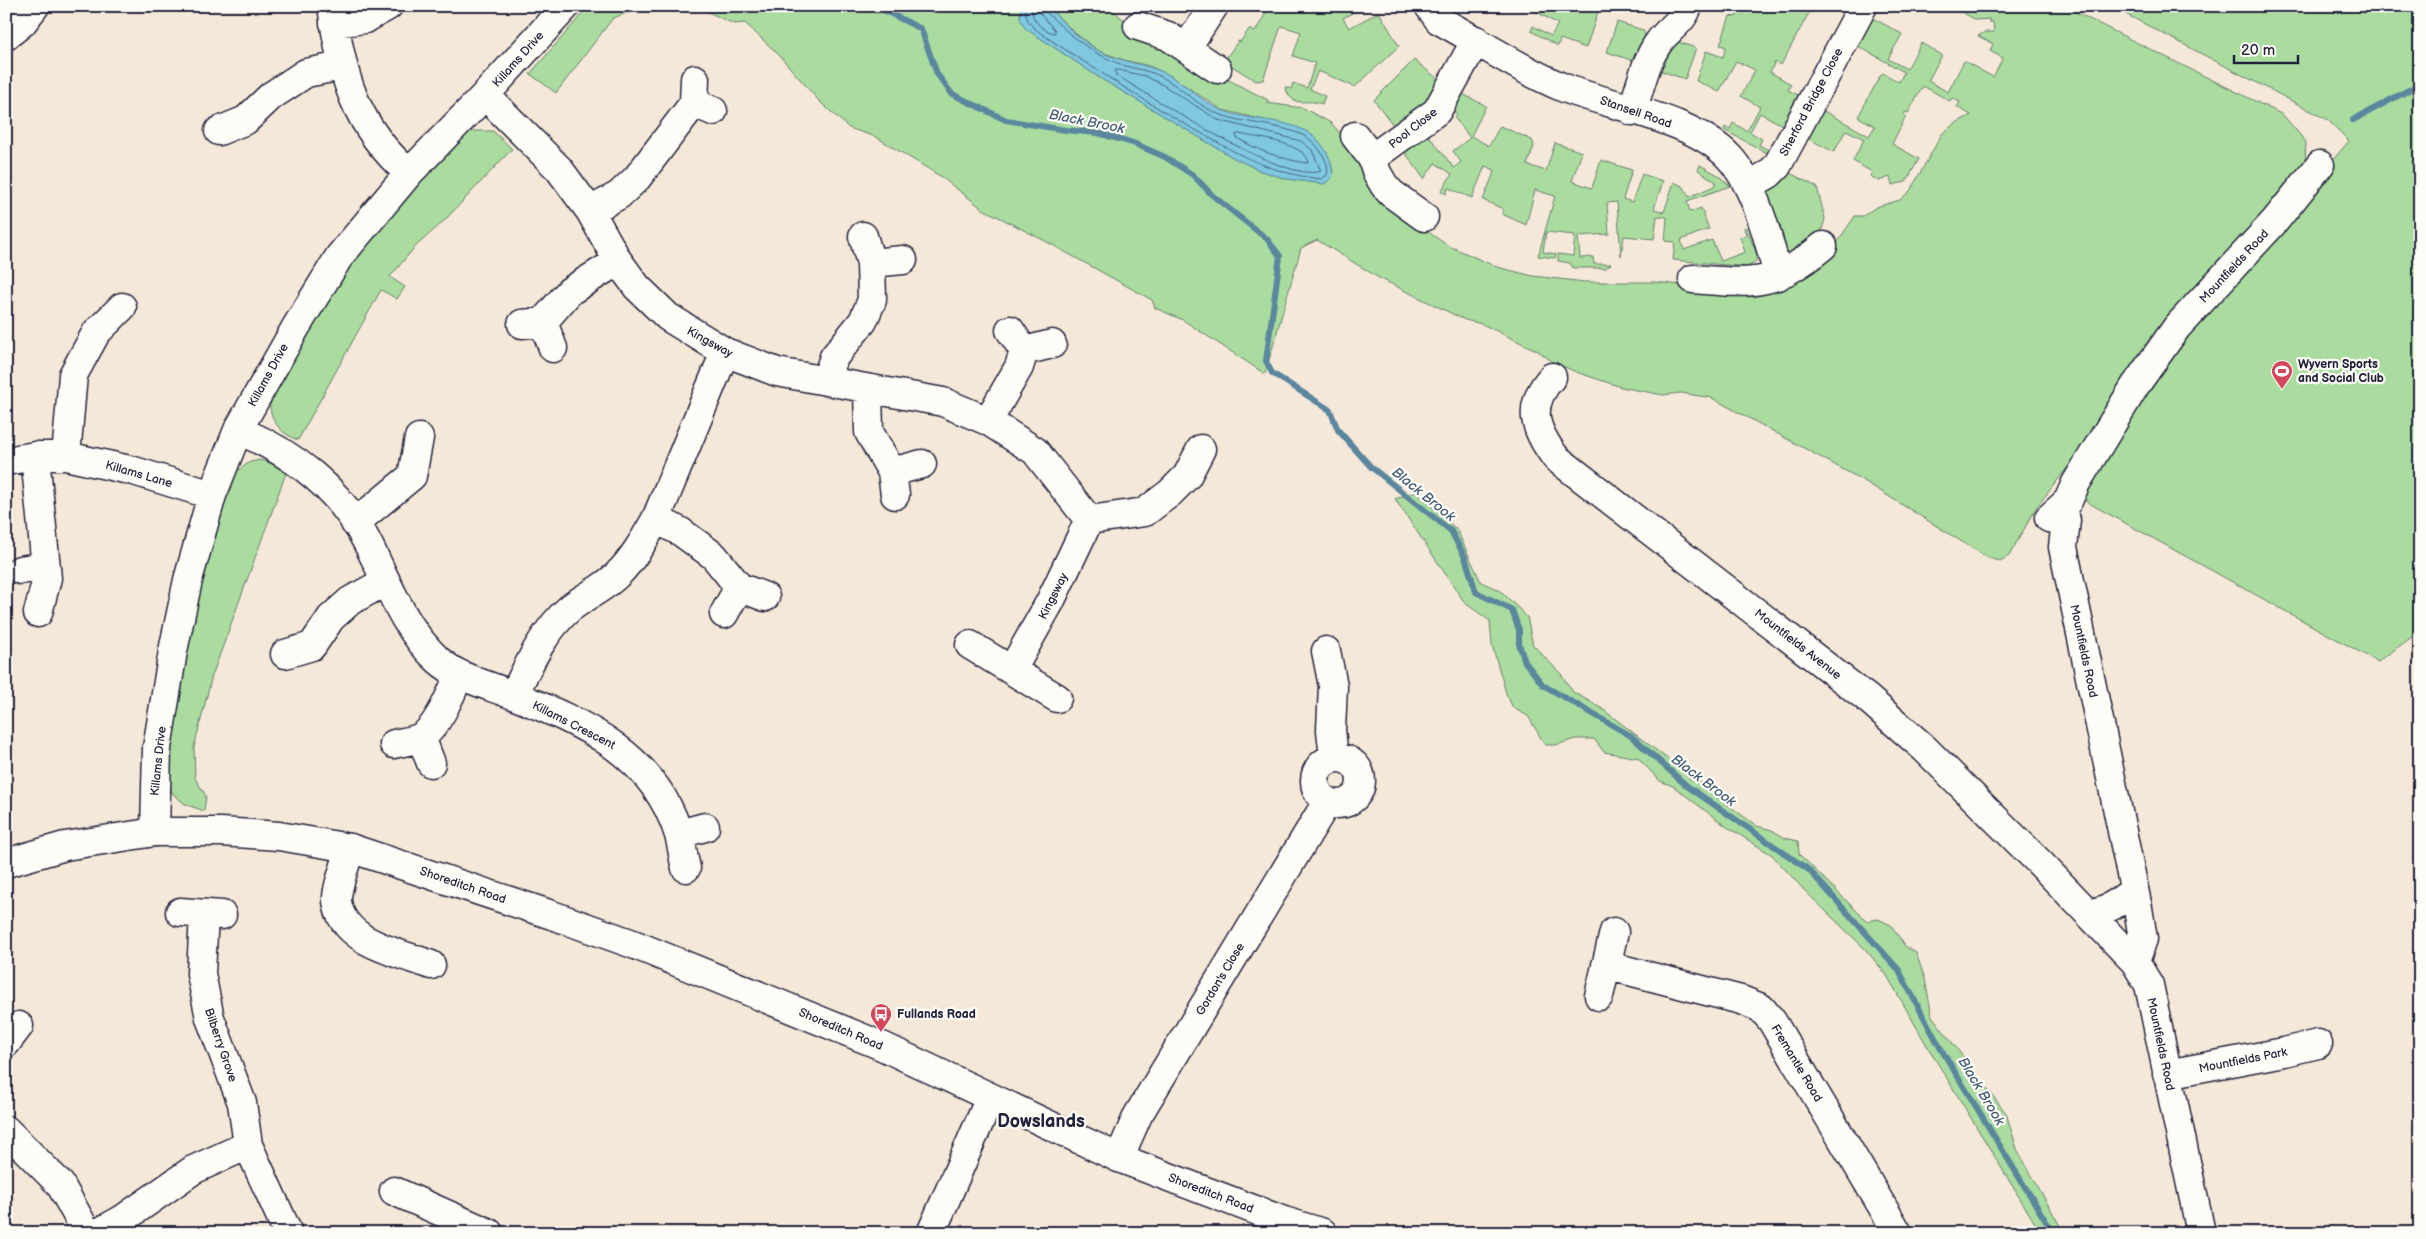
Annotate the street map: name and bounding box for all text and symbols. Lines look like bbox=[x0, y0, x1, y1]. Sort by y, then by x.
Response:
street label: Killams Drive bbox=[489, 28, 547, 90]
scale bar bbox=[2234, 32, 2297, 64]
text: 20 m bbox=[2241, 41, 2275, 60]
street label: Sherford Bridge Close bbox=[1777, 46, 1846, 159]
street label: Stansell Road bbox=[1598, 93, 1674, 132]
street label: Pool Close bbox=[1386, 105, 1441, 152]
water label: Black Brook bbox=[1048, 106, 1127, 137]
street label: Mountfields Road bbox=[2197, 226, 2272, 306]
street label: Kingsway bbox=[684, 324, 736, 361]
street label: Killams Drive bbox=[245, 341, 292, 409]
place label: Wyvern Sports and Social Club bbox=[2298, 357, 2384, 386]
sports icon: Wyvern Sports and Social Club bbox=[2270, 359, 2294, 390]
street label: Killams Lane bbox=[104, 458, 174, 491]
water label: Black Brook bbox=[1389, 464, 1460, 526]
street label: Kingsway bbox=[1035, 570, 1072, 622]
street label: Mountfields Road bbox=[2066, 603, 2101, 699]
street label: Mountfields Avenue bbox=[1751, 606, 1844, 683]
street label: Killams Crescent bbox=[530, 698, 618, 753]
street label: Killams Drive bbox=[147, 725, 170, 797]
water label: Black Brook bbox=[1668, 751, 1740, 811]
street label: Shoreditch Road bbox=[418, 864, 508, 907]
street label: Gordon's Close bbox=[1193, 940, 1248, 1018]
street label: Mountfields Road bbox=[2143, 996, 2178, 1092]
bus stop icon: Fullands Road bbox=[869, 1002, 893, 1033]
street label: Shoreditch Road bbox=[796, 1005, 885, 1054]
street label: Bilberry Grove bbox=[201, 1006, 240, 1084]
place label: Fullands Road bbox=[897, 1007, 976, 1022]
street label: Fremantle Road bbox=[1768, 1022, 1826, 1105]
street label: Mountfields Park bbox=[2198, 1045, 2289, 1076]
water label: Black Brook bbox=[1955, 1054, 2009, 1129]
district label: Dowslands bbox=[997, 1111, 1085, 1132]
street label: Shoreditch Road bbox=[1166, 1170, 1256, 1217]

